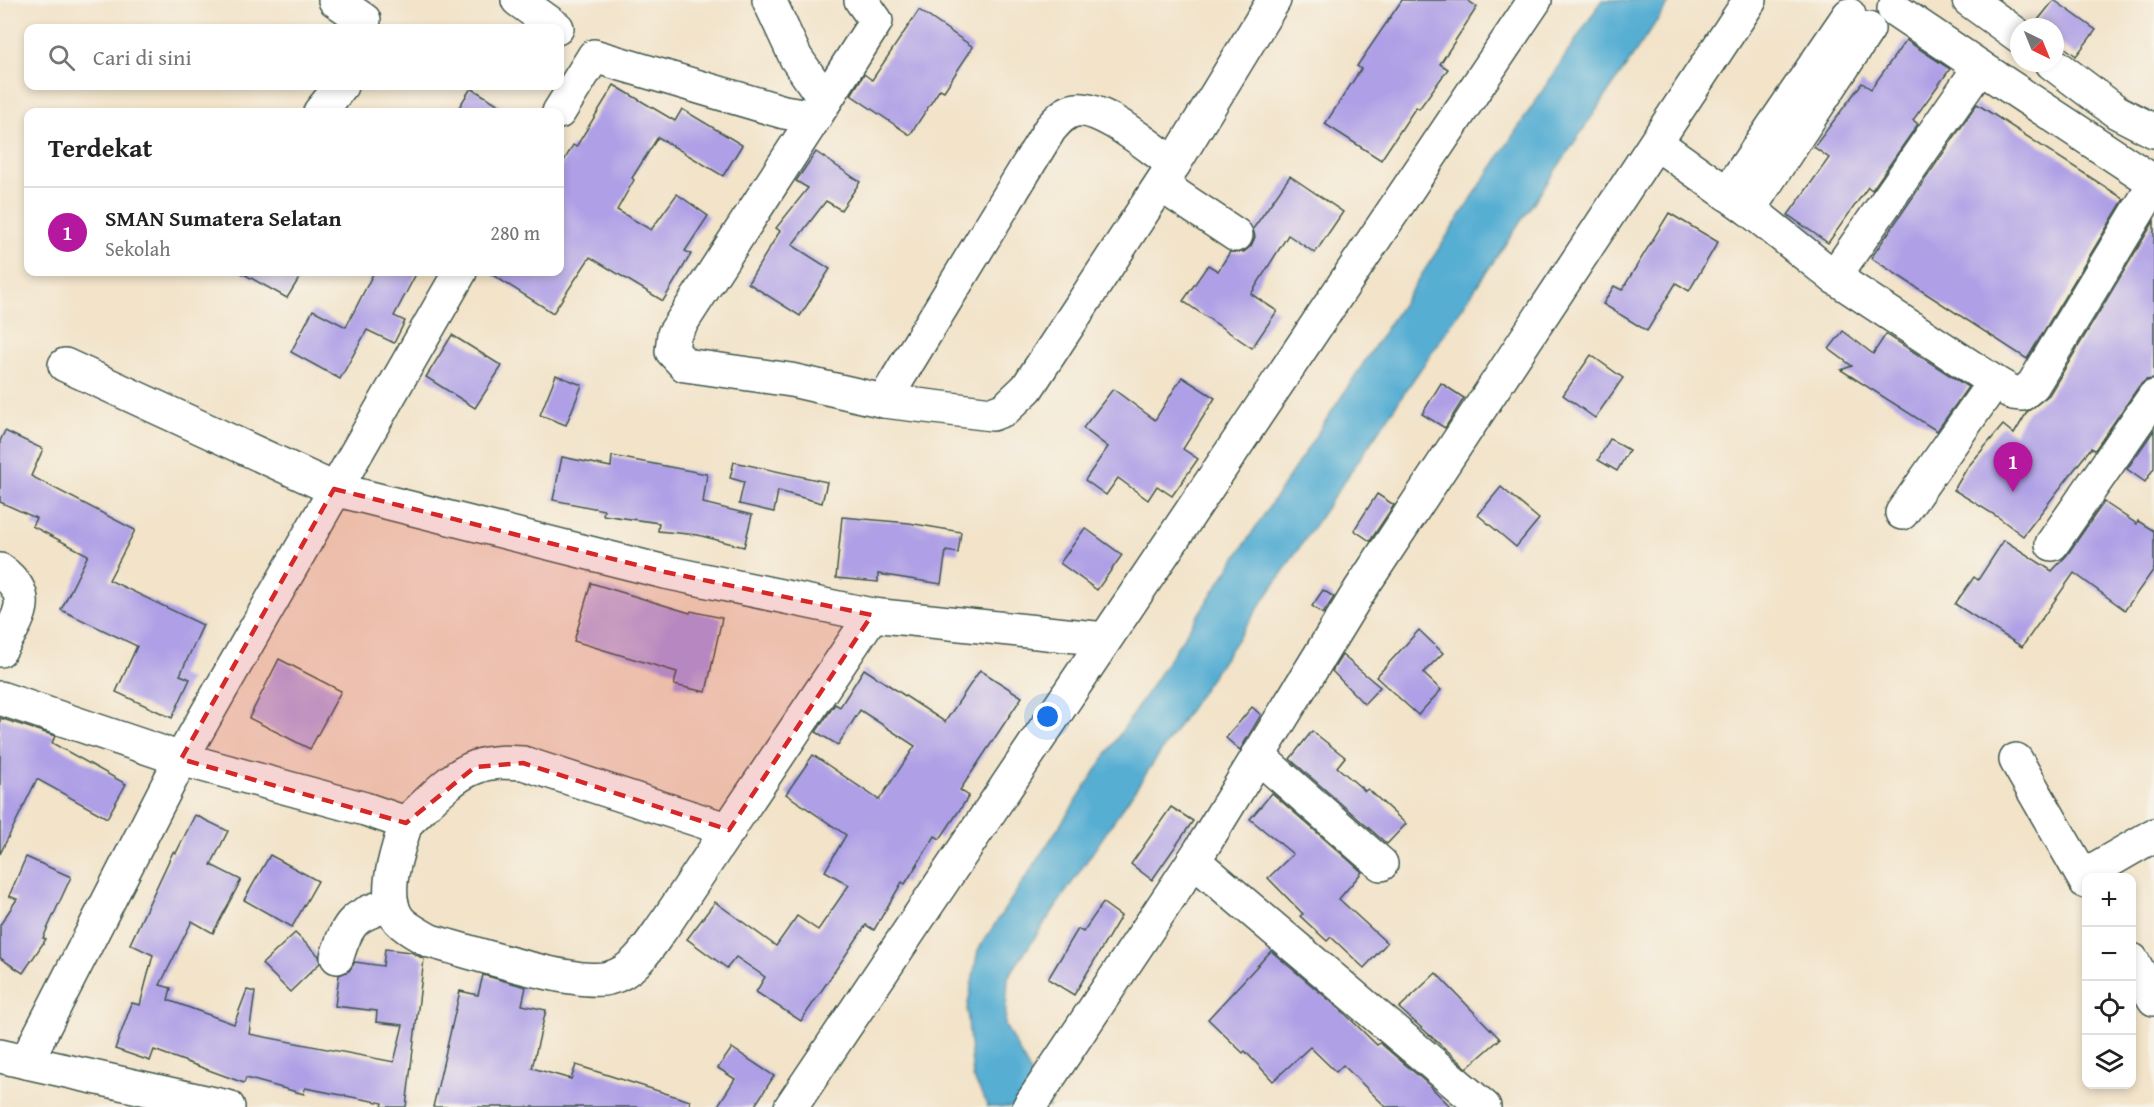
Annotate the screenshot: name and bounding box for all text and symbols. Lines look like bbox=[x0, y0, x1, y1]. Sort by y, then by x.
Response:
north arrow bbox=[2010, 18, 2064, 72]
search box bbox=[24, 24, 564, 90]
icon: search bbox=[45, 41, 78, 74]
text: Cari di sini bbox=[93, 41, 192, 73]
text: Terdekat bbox=[48, 128, 152, 167]
text: SMAN Sumatera Selatan bbox=[105, 202, 342, 234]
text: 1 bbox=[62, 218, 73, 247]
text: 280 m bbox=[490, 218, 540, 247]
text: Sekolah bbox=[105, 234, 170, 263]
pin: 1 bbox=[1994, 442, 2032, 492]
your location bbox=[1033, 702, 1062, 731]
map controls bbox=[2082, 873, 2136, 1089]
button: + bbox=[2082, 873, 2136, 927]
button: − bbox=[2082, 927, 2136, 981]
button: locate bbox=[2082, 981, 2136, 1035]
button: layers bbox=[2082, 1035, 2136, 1089]

